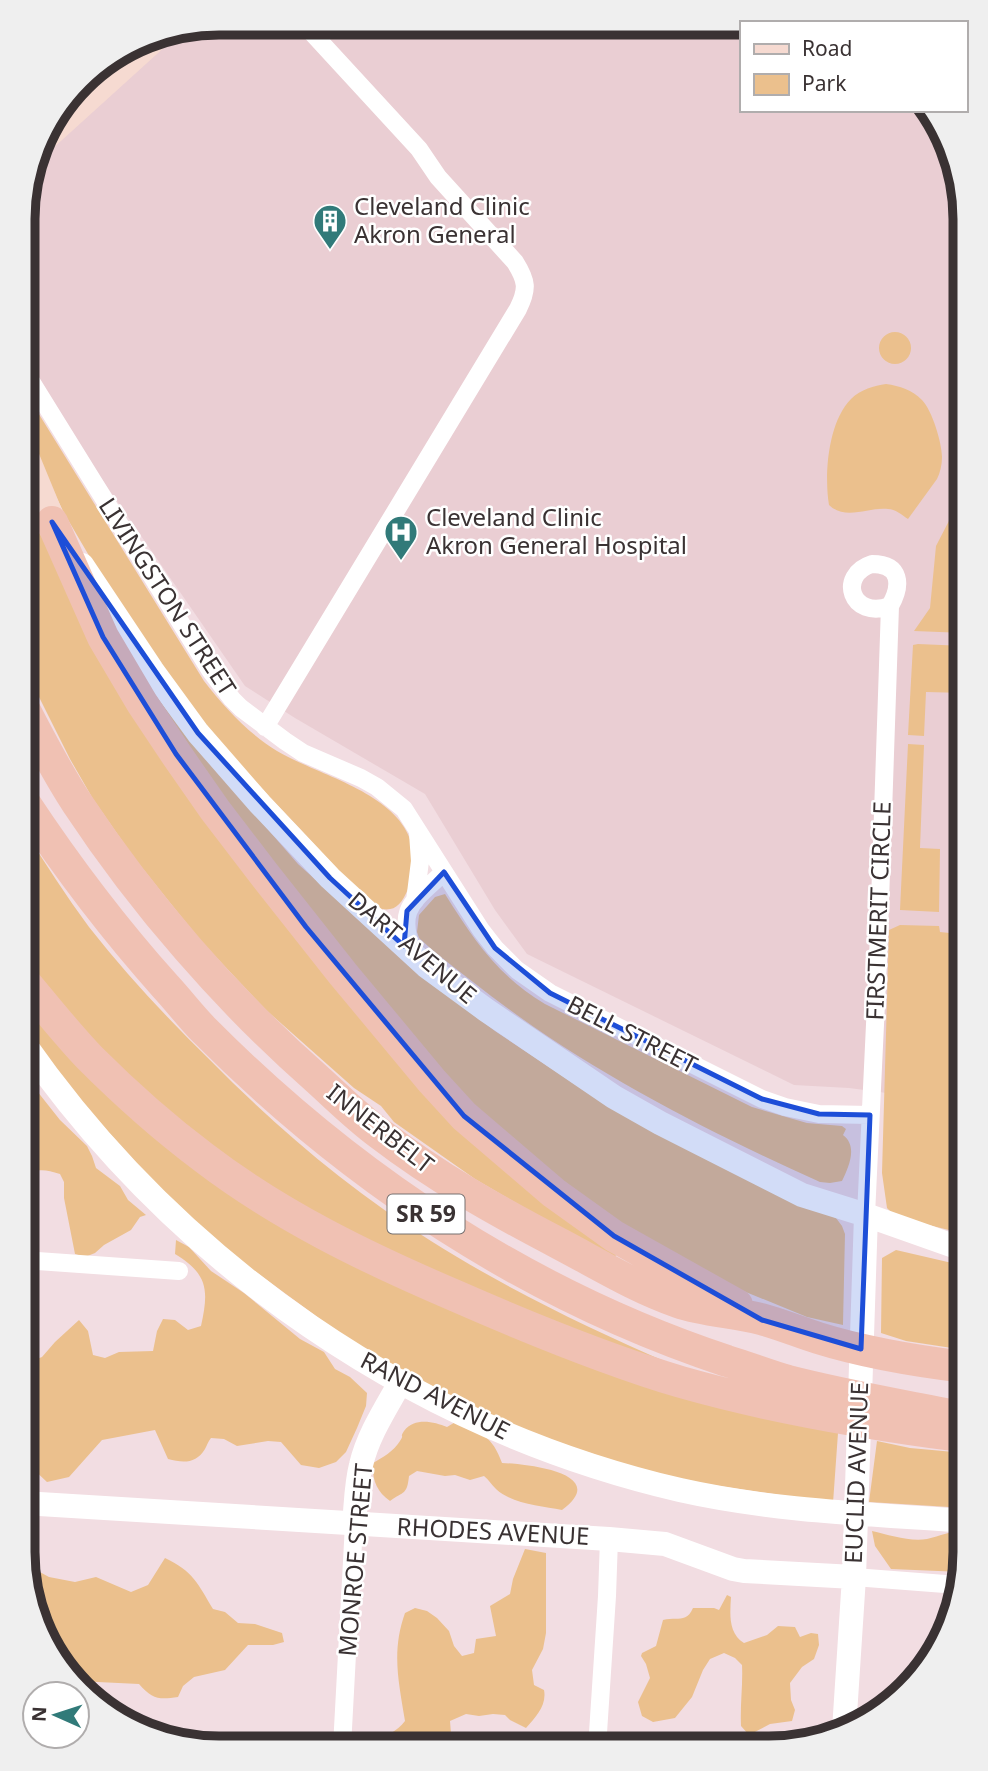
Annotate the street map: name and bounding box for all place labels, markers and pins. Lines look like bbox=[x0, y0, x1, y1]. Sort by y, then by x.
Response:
place label: Cleveland Clinic Akron General bbox=[354, 189, 530, 250]
building icon: Cleveland Clinic Akron General bbox=[311, 202, 349, 251]
place label: Cleveland Clinic Akron General Hospital bbox=[426, 500, 687, 561]
hospital icon: Cleveland Clinic Akron General Hospital bbox=[382, 513, 420, 562]

